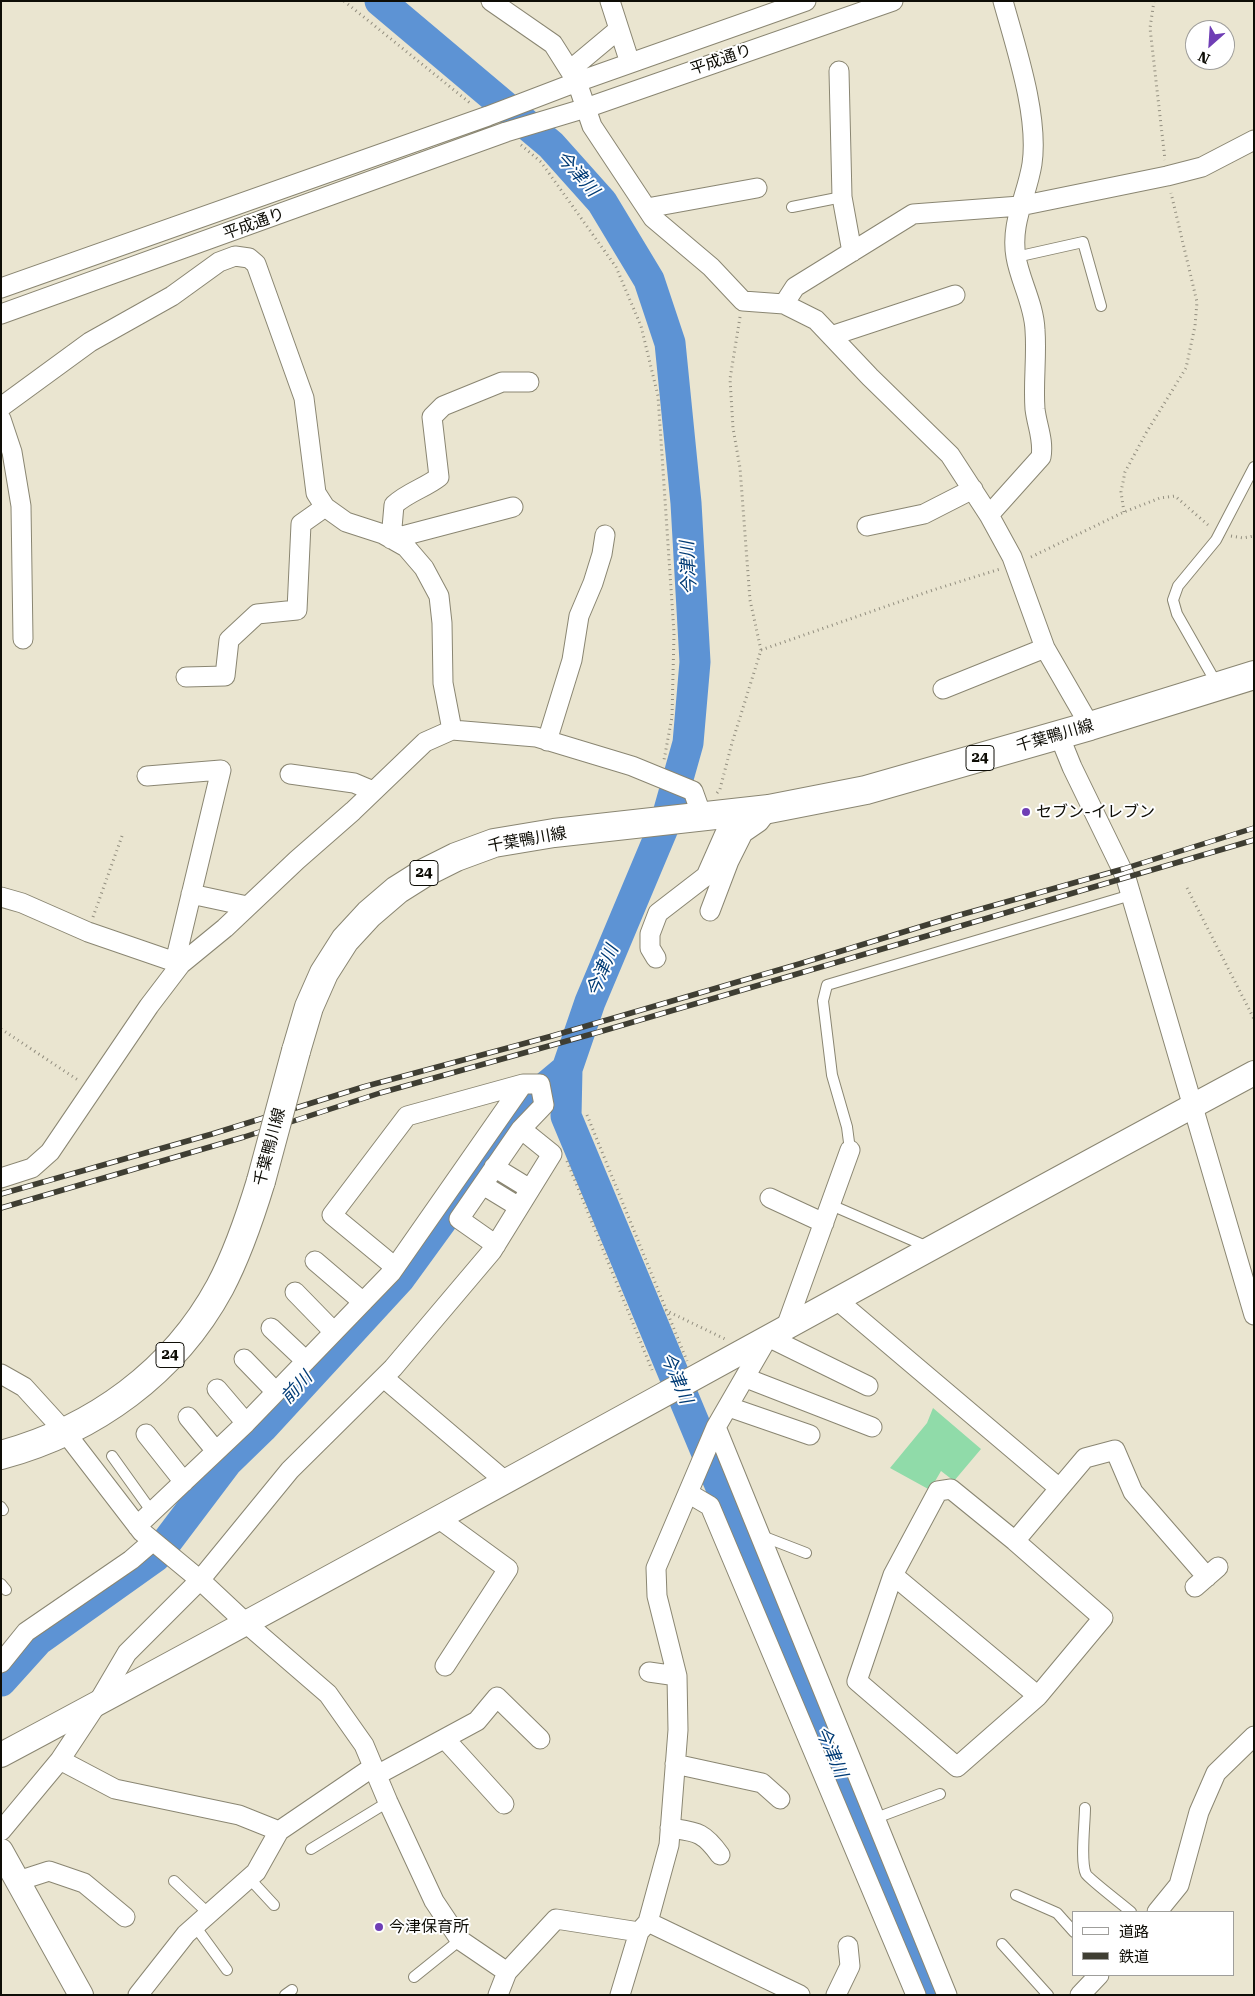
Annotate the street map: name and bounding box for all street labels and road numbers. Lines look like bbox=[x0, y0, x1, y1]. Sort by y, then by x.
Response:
street label: 平成通り bbox=[688, 41, 754, 79]
street label: 平成通り bbox=[221, 204, 287, 244]
street label: 千葉鴨川線 bbox=[1014, 716, 1096, 756]
road number: 24 bbox=[966, 746, 994, 770]
street label: 千葉鴨川線 bbox=[486, 824, 568, 856]
road number: 24 bbox=[410, 860, 438, 886]
street label: 千葉鴨川線 bbox=[250, 1106, 290, 1188]
road number: 24 bbox=[156, 1342, 184, 1368]

